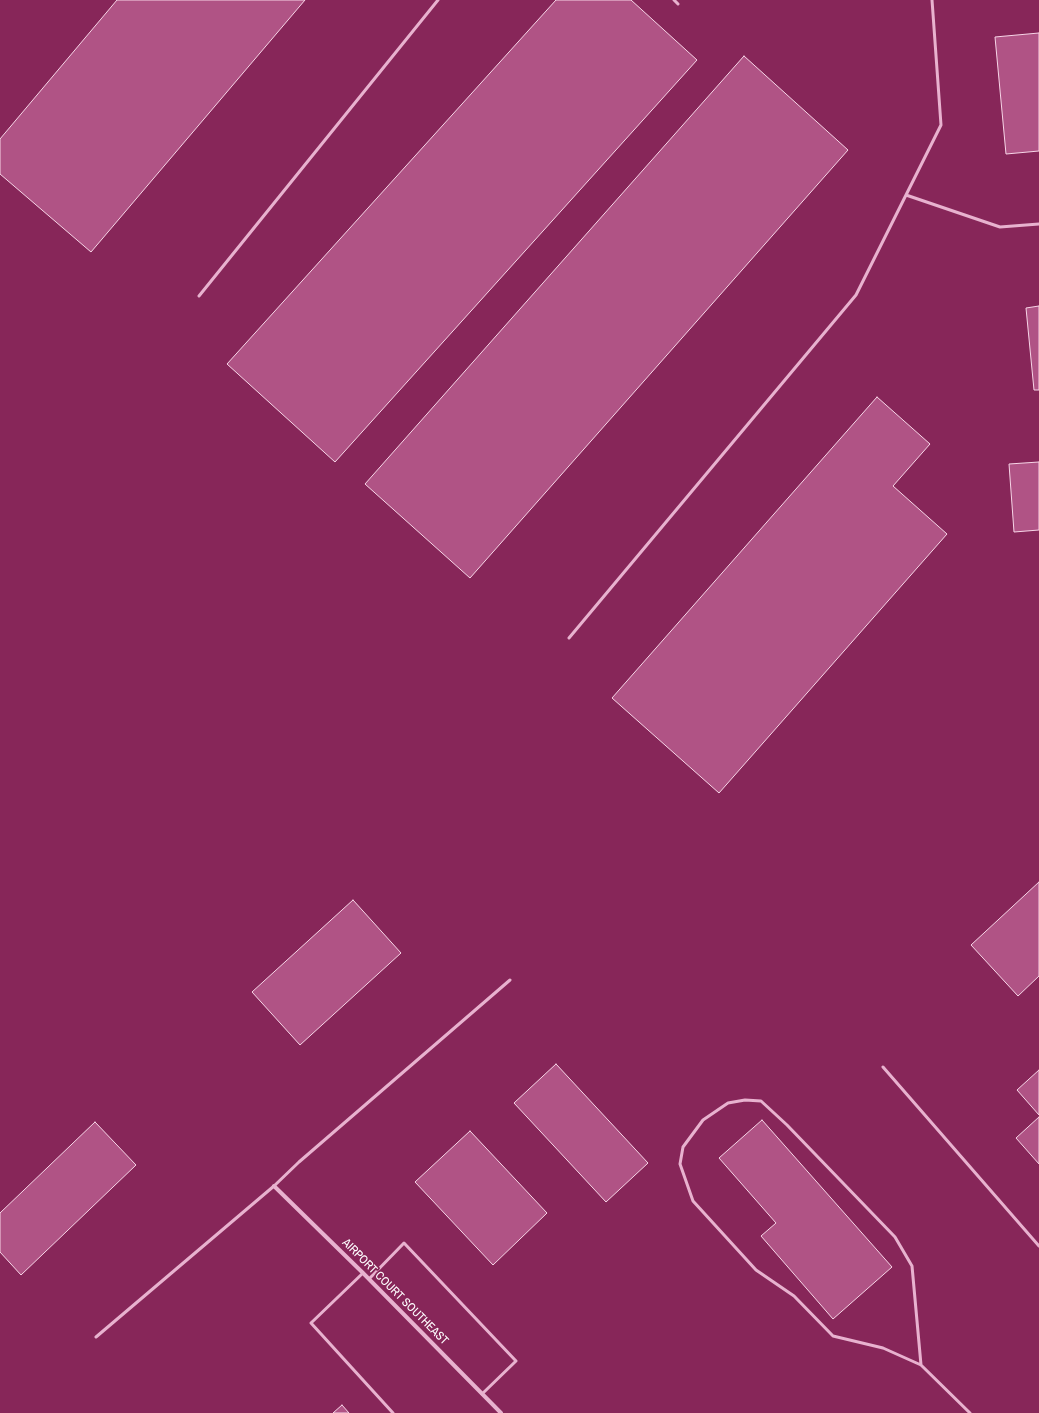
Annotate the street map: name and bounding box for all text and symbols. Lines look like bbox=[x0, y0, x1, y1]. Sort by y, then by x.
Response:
street label: AIRPORT COURT SOUTHEAST bbox=[339, 1236, 451, 1348]

